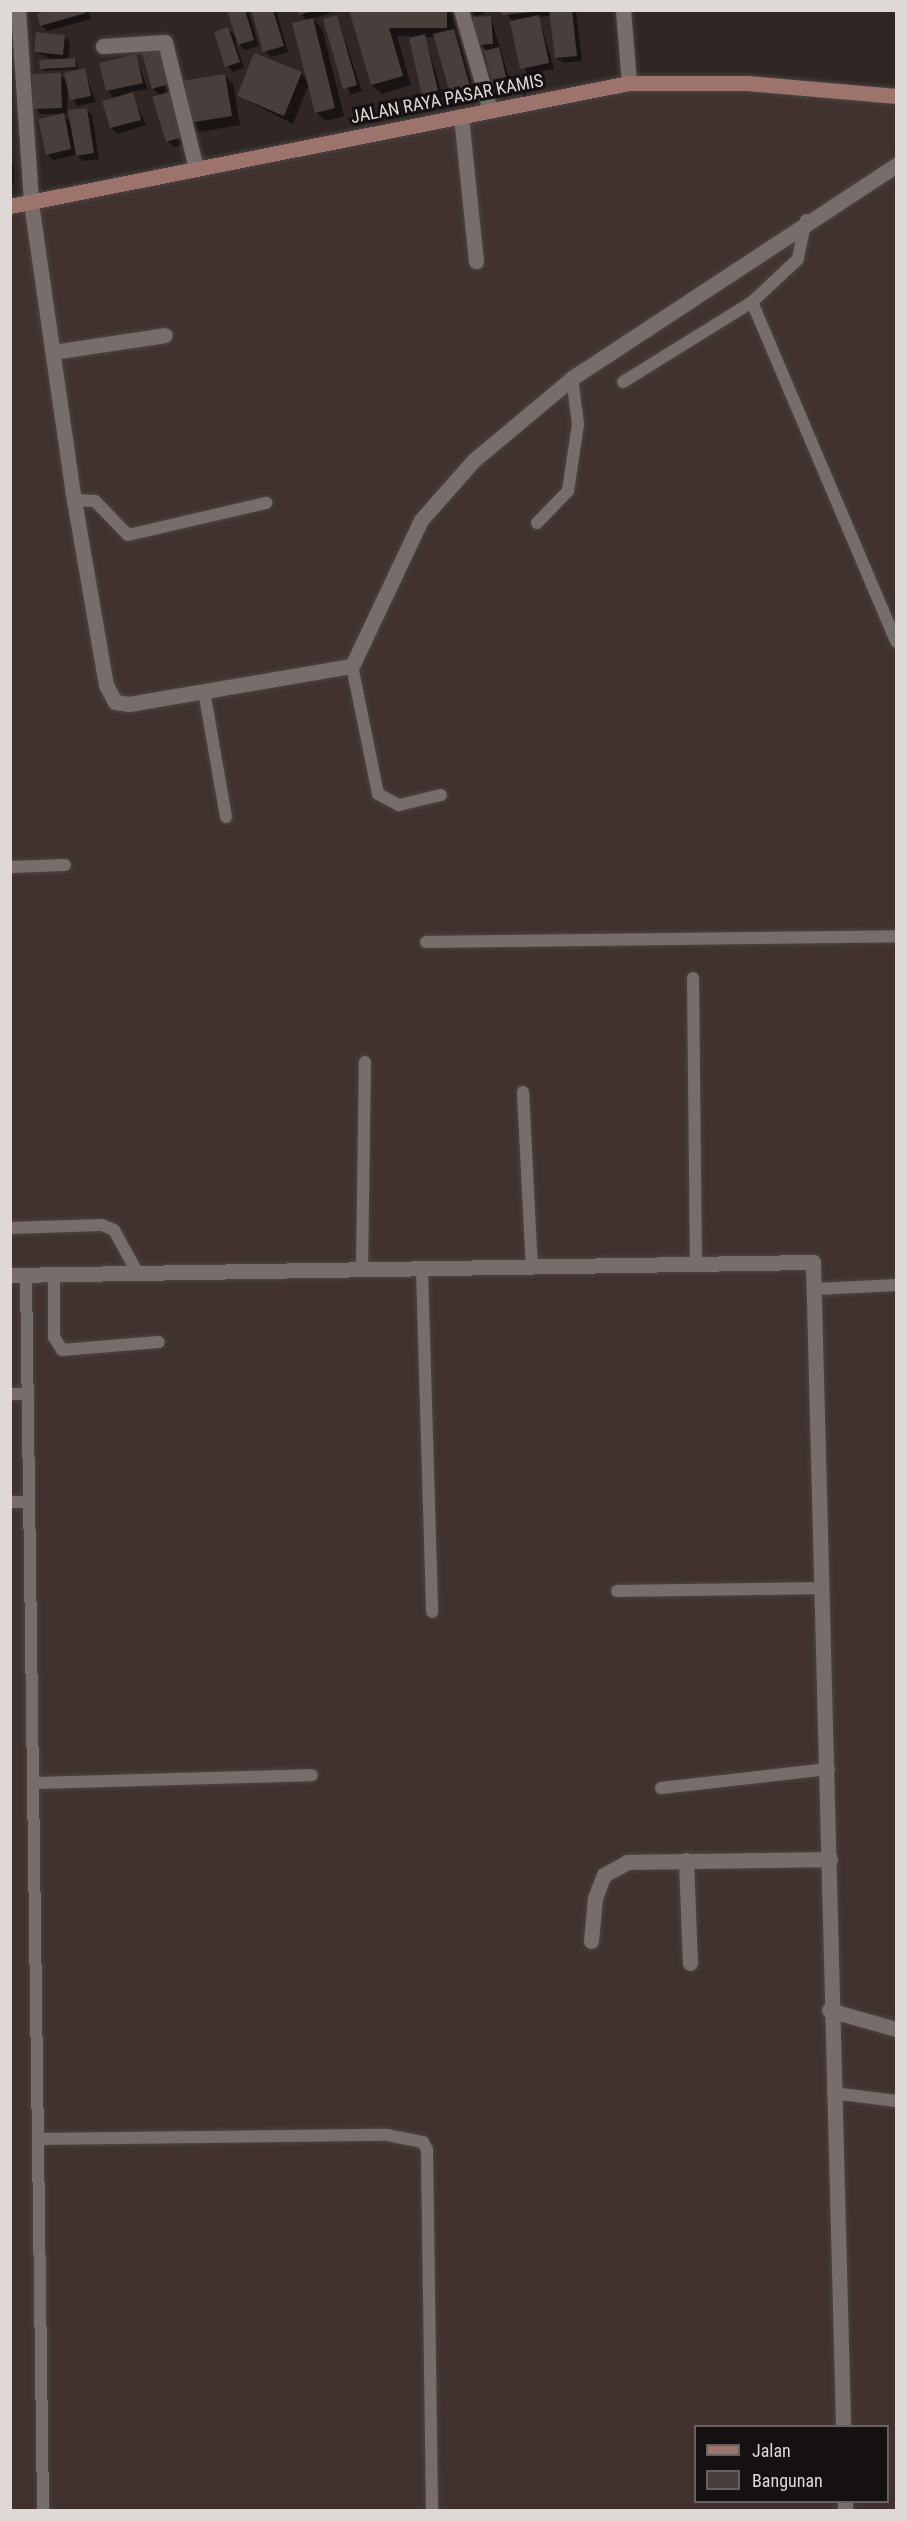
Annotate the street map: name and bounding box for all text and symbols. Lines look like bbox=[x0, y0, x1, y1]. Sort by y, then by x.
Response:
street label: JALAN RAYA PASAR KAMIS bbox=[349, 70, 545, 128]
legend bbox=[694, 2425, 889, 2503]
text: Jalan bbox=[752, 2440, 791, 2461]
text: Bangunan bbox=[752, 2470, 823, 2491]

